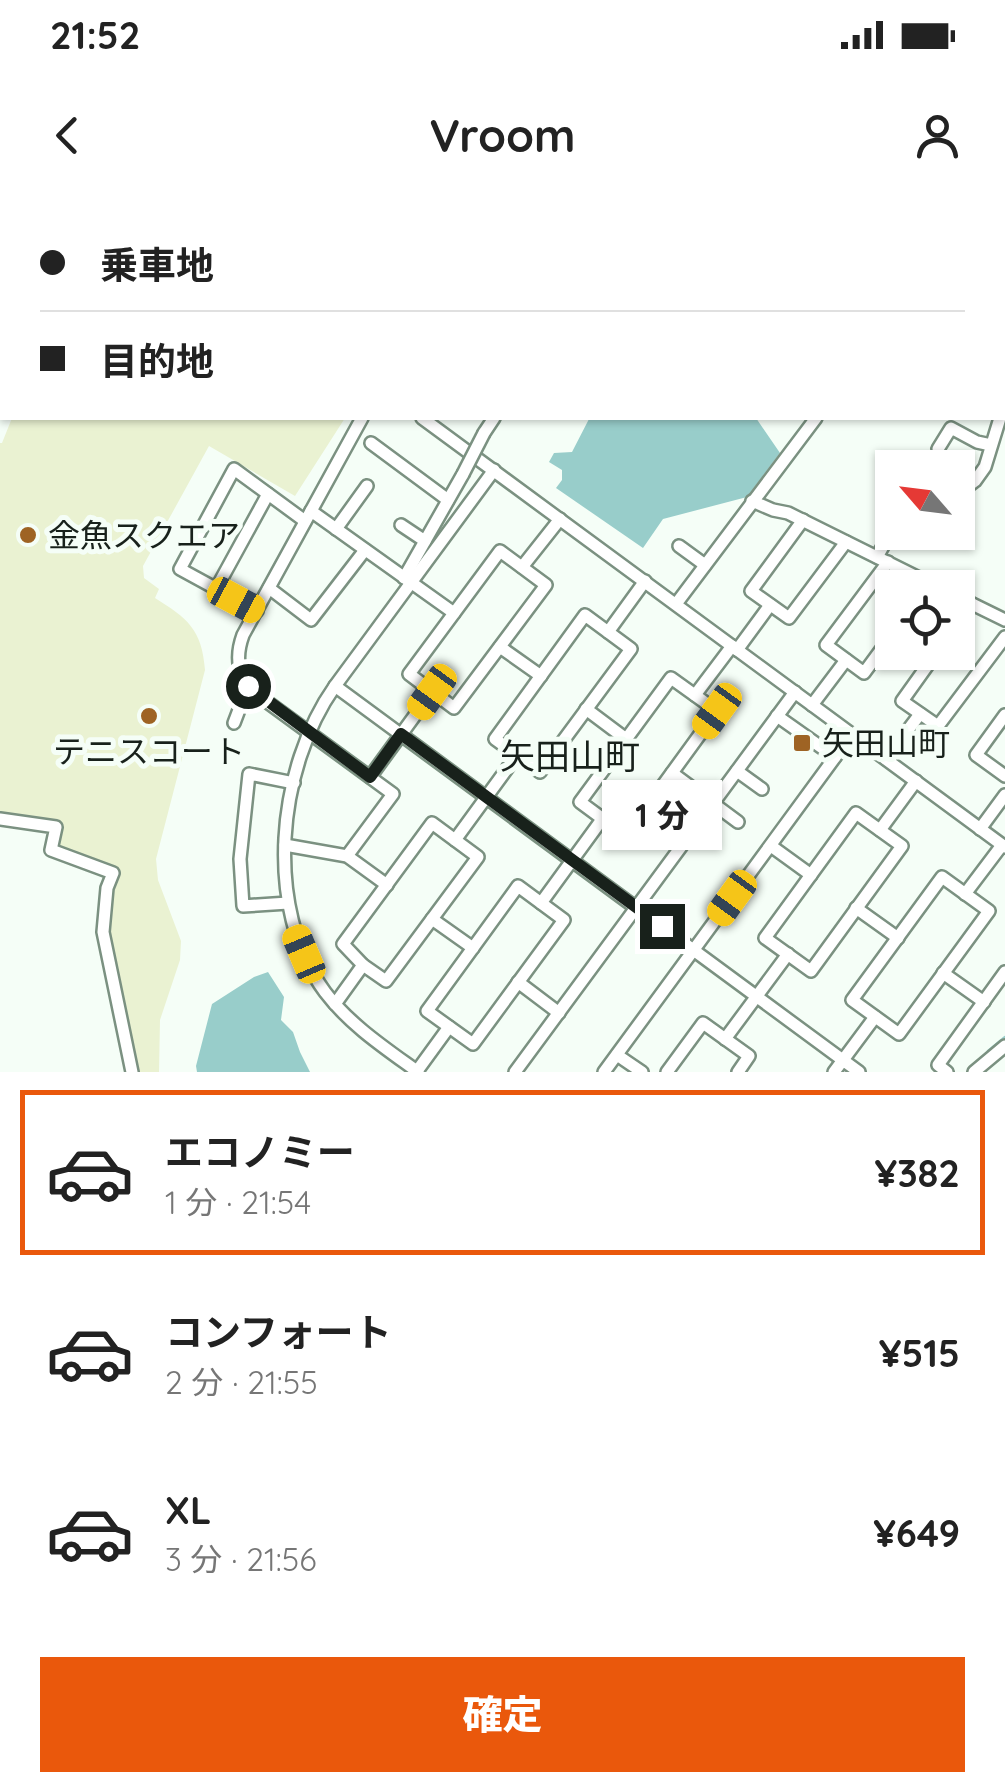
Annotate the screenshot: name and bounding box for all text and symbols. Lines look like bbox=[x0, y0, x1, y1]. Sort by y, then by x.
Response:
text: 21:52 bbox=[50, 11, 140, 59]
text: Vroom bbox=[429, 107, 576, 163]
icon: back bbox=[40, 108, 95, 163]
icon: person bbox=[910, 108, 965, 163]
text: 乗車地 bbox=[100, 241, 214, 289]
text: 目的地 bbox=[100, 337, 214, 385]
north arrow bbox=[875, 450, 975, 550]
map controls bbox=[875, 450, 975, 670]
place label: 金魚スクエア bbox=[48, 515, 240, 555]
marker: 金魚スクエア bbox=[17, 524, 39, 546]
button: locate bbox=[875, 570, 975, 670]
car bbox=[202, 573, 270, 627]
car bbox=[402, 659, 462, 725]
route start bbox=[226, 664, 271, 709]
car bbox=[687, 678, 747, 744]
marker: テニスコート bbox=[138, 705, 160, 727]
place label: 矢田山町 bbox=[822, 723, 950, 763]
place label: テニスコート bbox=[53, 731, 245, 771]
marker: 矢田山町 bbox=[791, 732, 813, 754]
district label: 矢田山町 bbox=[500, 734, 640, 778]
callout: 1 分 bbox=[602, 781, 722, 851]
text: 1 分 bbox=[635, 795, 689, 835]
car bbox=[702, 865, 762, 931]
route end bbox=[640, 904, 685, 949]
car bbox=[278, 921, 330, 987]
icon: car bbox=[45, 1128, 135, 1218]
text: エコノミー bbox=[165, 1128, 355, 1176]
text: ¥382 bbox=[874, 1149, 960, 1197]
text: 1 分 · 21:54 bbox=[165, 1182, 311, 1222]
icon: car bbox=[45, 1308, 135, 1398]
text: コンフォート bbox=[165, 1308, 392, 1356]
text: ¥515 bbox=[879, 1329, 960, 1377]
text: 2 分 · 21:55 bbox=[165, 1362, 318, 1402]
text: XL bbox=[165, 1486, 211, 1534]
icon: car bbox=[45, 1488, 135, 1578]
text: ¥649 bbox=[873, 1509, 960, 1557]
text: 3 分 · 21:56 bbox=[165, 1539, 316, 1579]
button: 確定 bbox=[40, 1657, 965, 1772]

